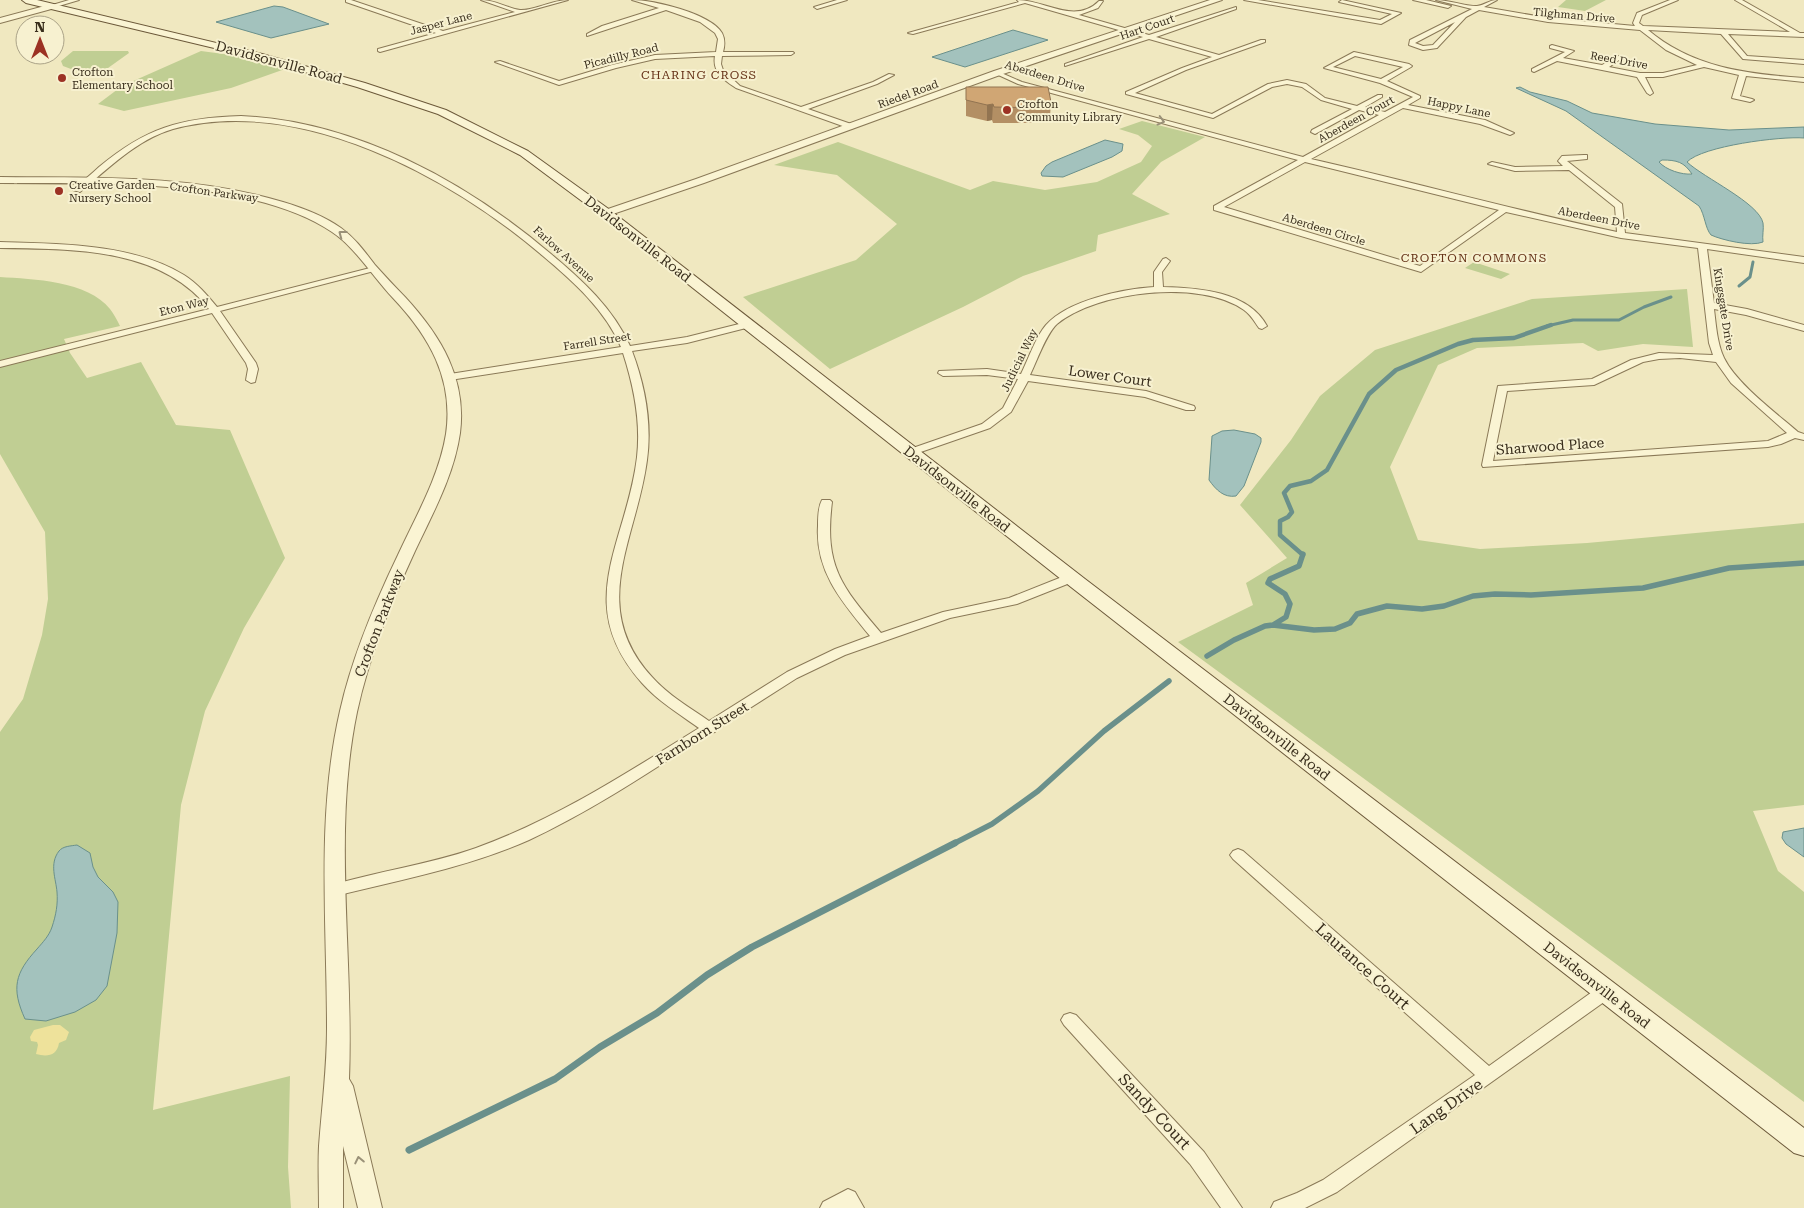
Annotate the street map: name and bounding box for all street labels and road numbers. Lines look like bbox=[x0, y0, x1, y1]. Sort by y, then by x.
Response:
street label: Tilghman Drive bbox=[1532, 5, 1615, 26]
street label: Jasper Lane bbox=[409, 9, 474, 38]
street label: Hart Court bbox=[1118, 12, 1176, 43]
street label: Davidsonville Road bbox=[214, 37, 344, 87]
street label: Picadilly Road bbox=[583, 41, 660, 72]
street label: Reed Drive bbox=[1589, 49, 1649, 72]
street label: Aberdeen Drive bbox=[1003, 58, 1087, 95]
street label: Riedel Road bbox=[876, 78, 940, 111]
street label: Aberdeen Court bbox=[1316, 93, 1396, 146]
street label: Happy Lane bbox=[1426, 94, 1492, 121]
street label: Crofton Parkway bbox=[169, 180, 260, 205]
street label: Davidsonville Road bbox=[582, 193, 694, 285]
street label: Aberdeen Drive bbox=[1557, 204, 1641, 233]
street label: Aberdeen Circle bbox=[1281, 211, 1367, 248]
street label: Farlow Avenue bbox=[530, 224, 597, 285]
street label: Kingsgate Drive bbox=[1711, 267, 1736, 351]
street label: Eton Way bbox=[158, 294, 211, 319]
street label: Judicial Way bbox=[999, 326, 1040, 394]
street label: Farrell Street bbox=[562, 330, 632, 353]
street label: Lower Court bbox=[1067, 362, 1153, 390]
street label: Sharwood Place bbox=[1495, 434, 1605, 458]
street label: Davidsonville Road bbox=[901, 443, 1013, 535]
street label: Crofton Parkway bbox=[351, 566, 407, 679]
street label: Davidsonville Road bbox=[1221, 691, 1333, 783]
street label: Farnborn Street bbox=[653, 698, 751, 768]
street label: Laurance Court bbox=[1312, 919, 1414, 1014]
street label: Davidsonville Road bbox=[1541, 939, 1653, 1031]
street label: Sandy Court bbox=[1115, 1069, 1195, 1153]
street label: Lang Drive bbox=[1406, 1074, 1486, 1138]

